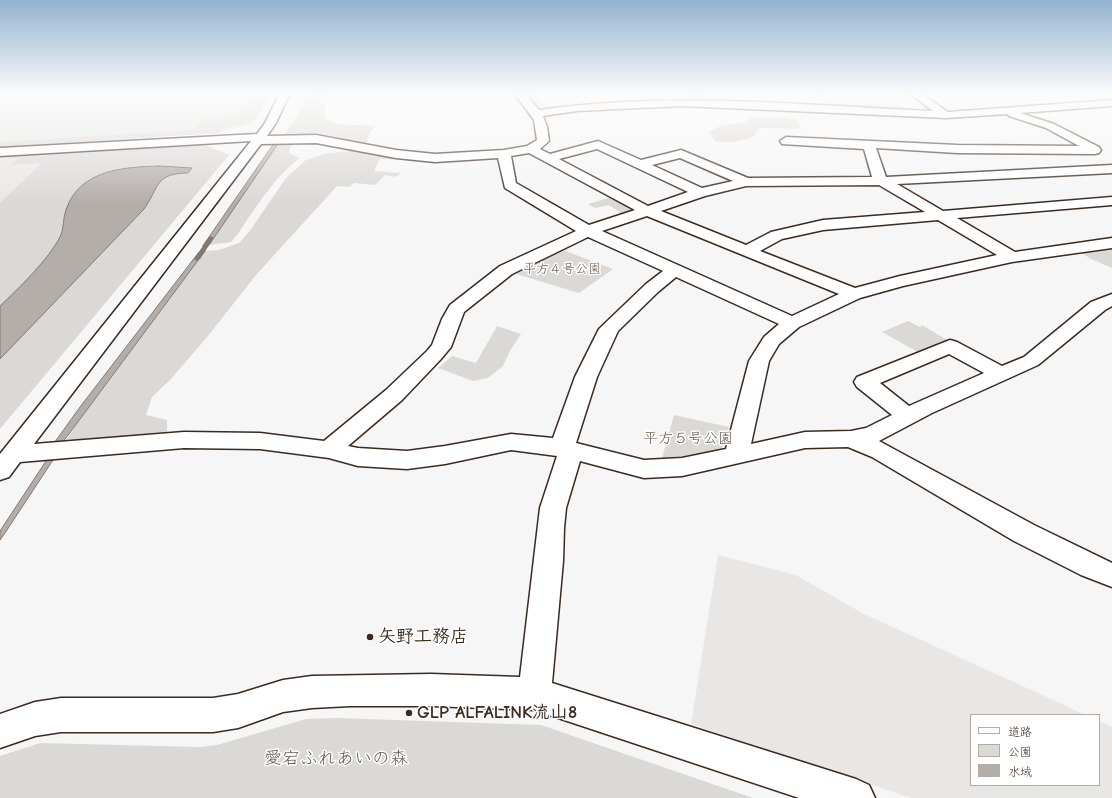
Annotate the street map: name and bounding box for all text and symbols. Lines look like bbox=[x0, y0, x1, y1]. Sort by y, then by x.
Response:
park label: 平方４号公園 bbox=[523, 261, 601, 277]
park label: 平方５号公園 bbox=[643, 430, 733, 448]
place label: 矢野工務店 bbox=[378, 626, 468, 648]
marker: 矢野工務店 bbox=[365, 632, 375, 642]
place label: GLP ALFALINK流山8 bbox=[417, 702, 577, 724]
marker: GLP ALFALINK流山8 bbox=[404, 708, 414, 718]
legend bbox=[970, 714, 1100, 786]
text: 道路 bbox=[1008, 725, 1032, 739]
text: 公園 bbox=[1008, 745, 1032, 759]
park label: 愛宕ふれあいの森 bbox=[264, 748, 408, 770]
text: 水域 bbox=[1008, 765, 1032, 779]

